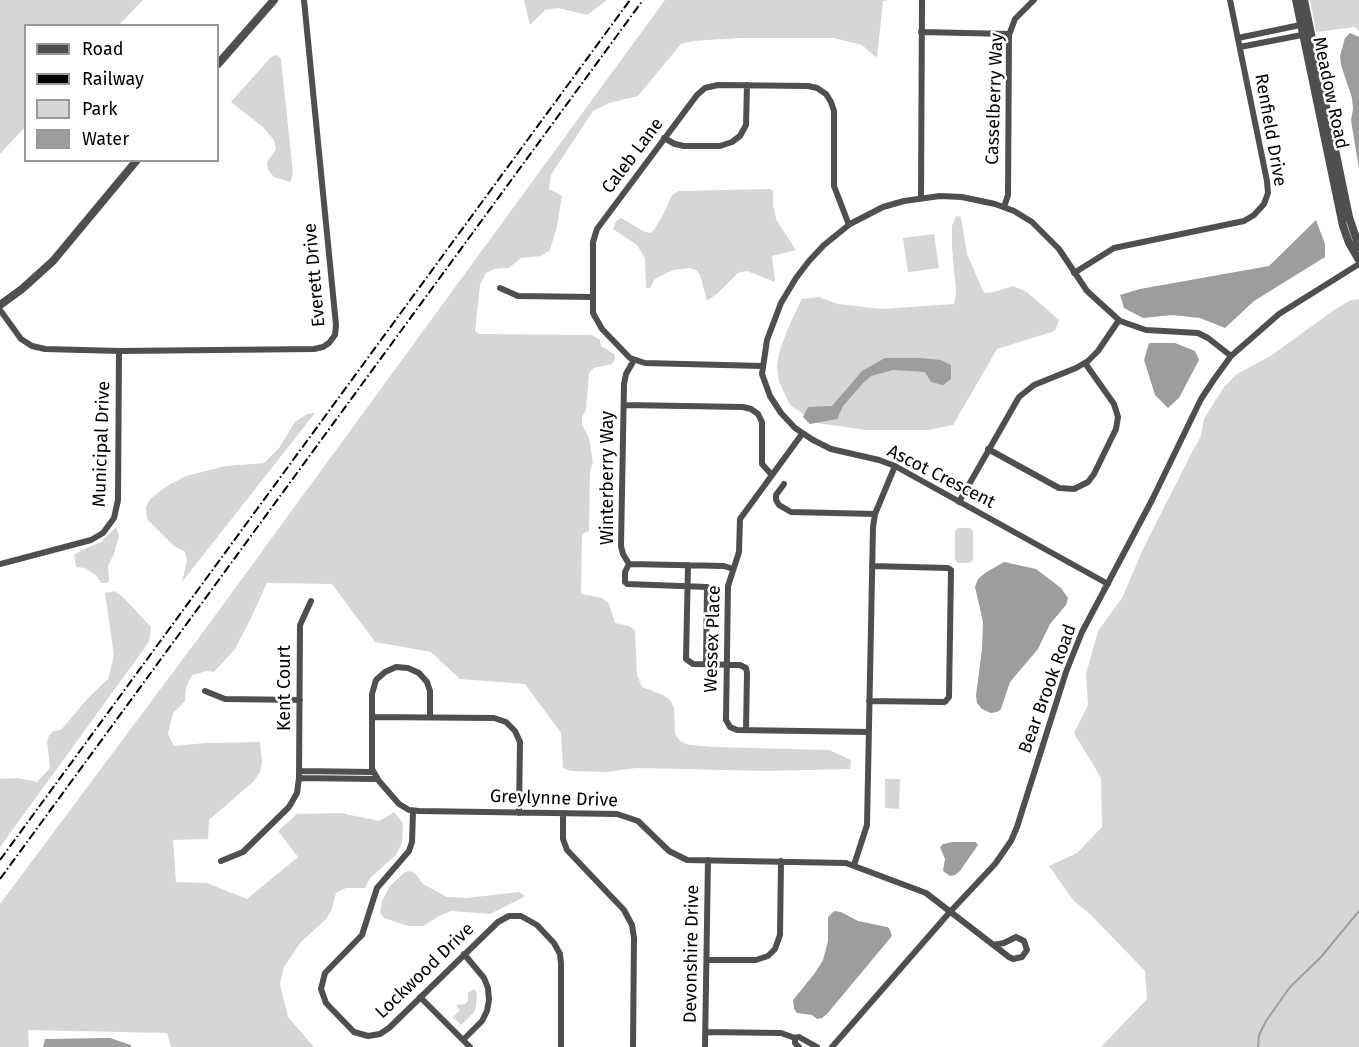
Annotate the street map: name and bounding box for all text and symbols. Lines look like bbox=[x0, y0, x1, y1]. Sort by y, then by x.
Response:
legend bbox=[24, 24, 219, 162]
street label: Casselberry Way bbox=[982, 33, 1008, 165]
street label: Meadow Road bbox=[1308, 35, 1352, 151]
text: Road bbox=[82, 38, 124, 60]
text: Railway bbox=[82, 68, 144, 90]
street label: Renfield Drive bbox=[1249, 72, 1291, 188]
text: Park bbox=[82, 98, 117, 120]
street label: Caleb Lane bbox=[598, 114, 668, 198]
text: Water bbox=[82, 128, 129, 150]
street label: Everett Drive bbox=[300, 222, 330, 328]
street label: Municipal Drive bbox=[89, 381, 115, 507]
street label: Winterberry Way bbox=[597, 411, 619, 545]
street label: Ascot Crescent bbox=[883, 441, 999, 513]
street label: Wessex Place bbox=[700, 585, 726, 693]
street label: Bear Brook Road bbox=[1015, 621, 1081, 757]
street label: Kent Court bbox=[274, 645, 296, 731]
street label: Greylynne Drive bbox=[490, 786, 618, 812]
street label: Devonshire Drive bbox=[680, 885, 704, 1023]
street label: Lockwood Drive bbox=[371, 919, 479, 1023]

